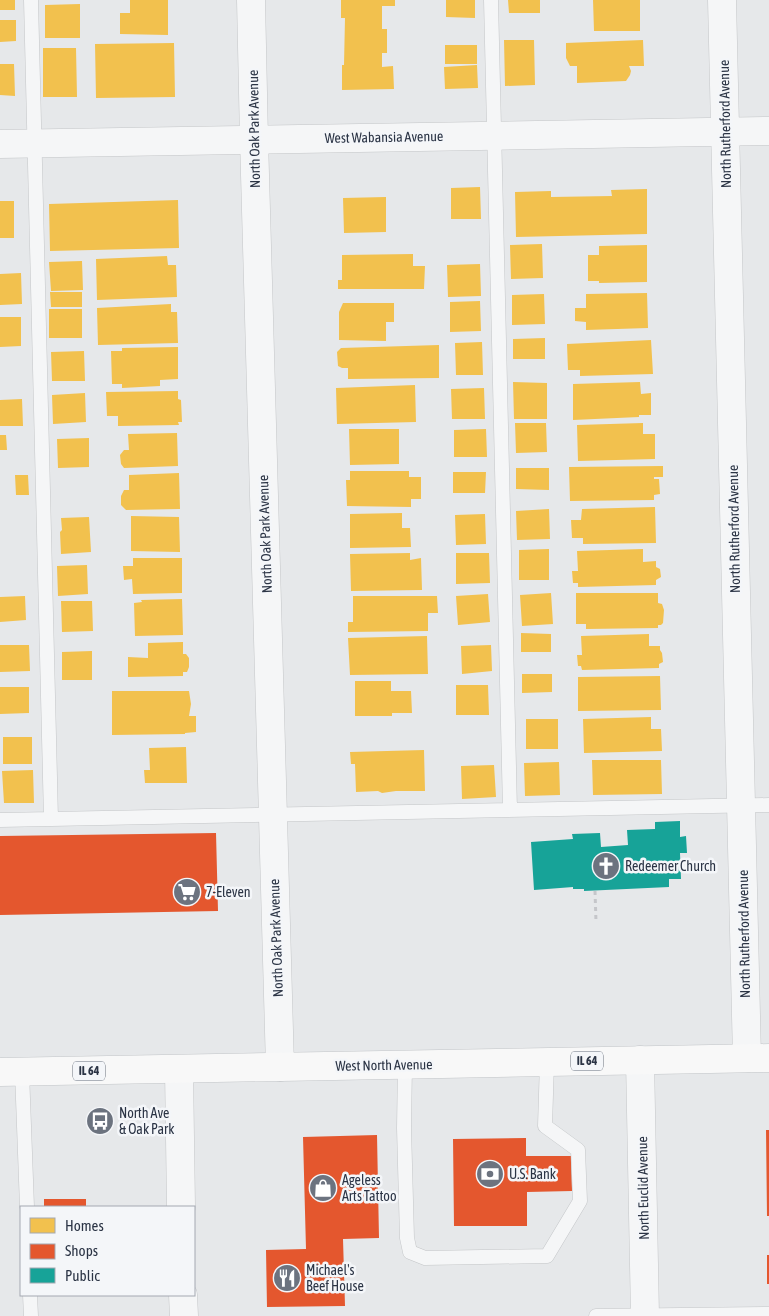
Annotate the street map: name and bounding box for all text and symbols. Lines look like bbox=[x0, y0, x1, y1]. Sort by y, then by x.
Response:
street label: North Rutherford Avenue bbox=[716, 60, 734, 188]
street label: North Oak Park Avenue bbox=[245, 70, 263, 188]
street label: West Wabansia Avenue bbox=[325, 128, 443, 146]
street label: North Rutherford Avenue bbox=[725, 465, 743, 593]
street label: North Oak Park Avenue bbox=[255, 475, 275, 593]
church icon: Redeemer Church bbox=[591, 851, 621, 881]
place label: Redeemer Church bbox=[625, 858, 716, 874]
street label: North Rutherford Avenue bbox=[735, 870, 753, 998]
supermarket icon: 7-Eleven bbox=[172, 877, 202, 907]
street label: North Oak Park Avenue bbox=[266, 879, 286, 997]
place label: 7-Eleven bbox=[206, 884, 251, 900]
road number: IL 64 bbox=[571, 1052, 603, 1070]
street label: West North Avenue bbox=[335, 1056, 433, 1074]
road number: IL 64 bbox=[73, 1062, 105, 1080]
place label: North Ave & Oak Park bbox=[119, 1105, 174, 1137]
bus stop icon: North Ave & Oak Park bbox=[85, 1106, 115, 1136]
street label: North Euclid Avenue bbox=[634, 1136, 652, 1240]
bank icon: U.S. Bank bbox=[475, 1159, 505, 1189]
place label: U.S. Bank bbox=[509, 1166, 556, 1182]
place label: Ageless Arts Tattoo bbox=[342, 1172, 397, 1204]
shop icon: Ageless Arts Tattoo bbox=[308, 1173, 338, 1203]
legend bbox=[20, 1206, 195, 1296]
text: Homes bbox=[65, 1217, 104, 1234]
text: Shops bbox=[65, 1242, 98, 1259]
place label: Michael's Beef House bbox=[306, 1262, 364, 1294]
restaurant icon: Michael's Beef House bbox=[272, 1263, 302, 1293]
text: Public bbox=[65, 1267, 100, 1284]

